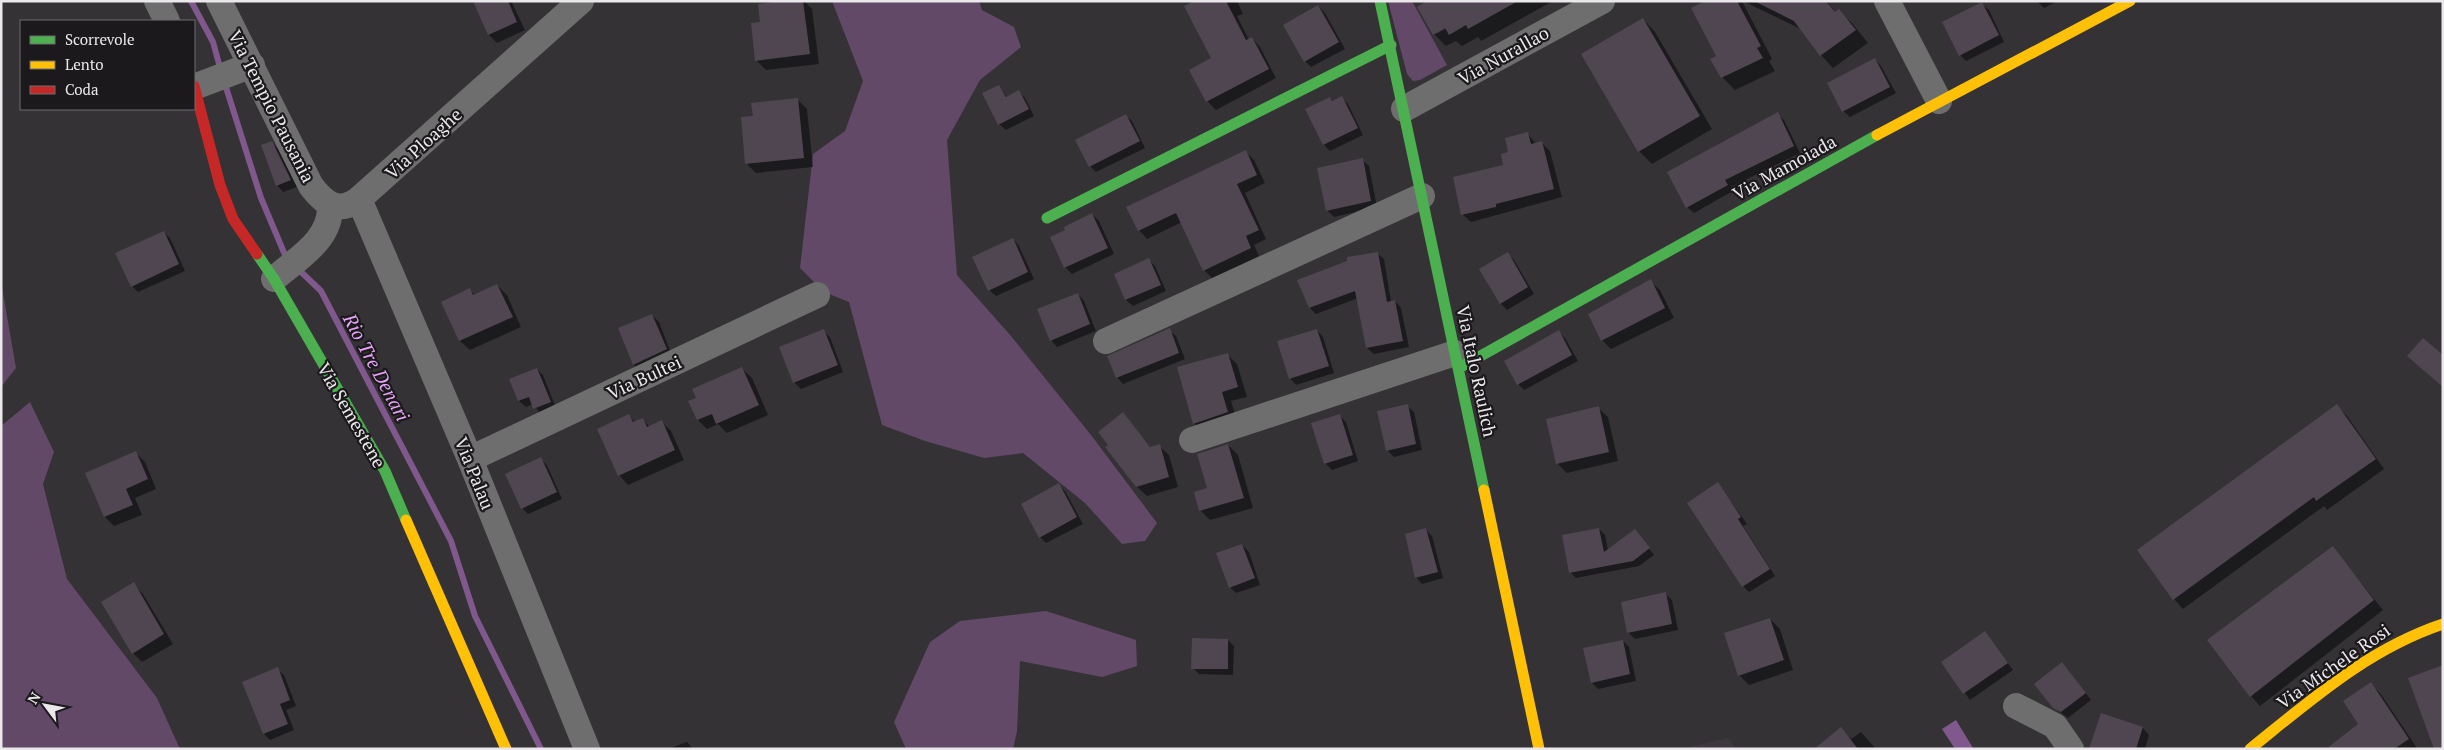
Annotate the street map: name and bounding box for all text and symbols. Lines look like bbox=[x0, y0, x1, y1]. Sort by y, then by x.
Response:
legend bbox=[20, 20, 195, 110]
street label: Via Nurallao bbox=[1453, 20, 1553, 90]
street label: Via Tempio Pausania bbox=[223, 26, 321, 186]
text: Scorrevole bbox=[65, 29, 135, 49]
text: Lento bbox=[65, 54, 104, 74]
text: Coda bbox=[65, 79, 99, 99]
street label: Via Ploaghe bbox=[379, 102, 467, 184]
street label: Via Mamoiada bbox=[1728, 129, 1840, 205]
street label: Via Italo Raulich bbox=[1451, 303, 1503, 439]
water label: Rio Tre Denari bbox=[338, 308, 416, 426]
street label: Via Bultei bbox=[603, 349, 685, 405]
street label: Via Semestene bbox=[312, 358, 392, 472]
street label: Via Palau bbox=[450, 433, 500, 513]
street label: Via Michele Rosi bbox=[2271, 618, 2395, 714]
north arrow bbox=[20, 680, 70, 730]
text: N bbox=[23, 688, 45, 707]

